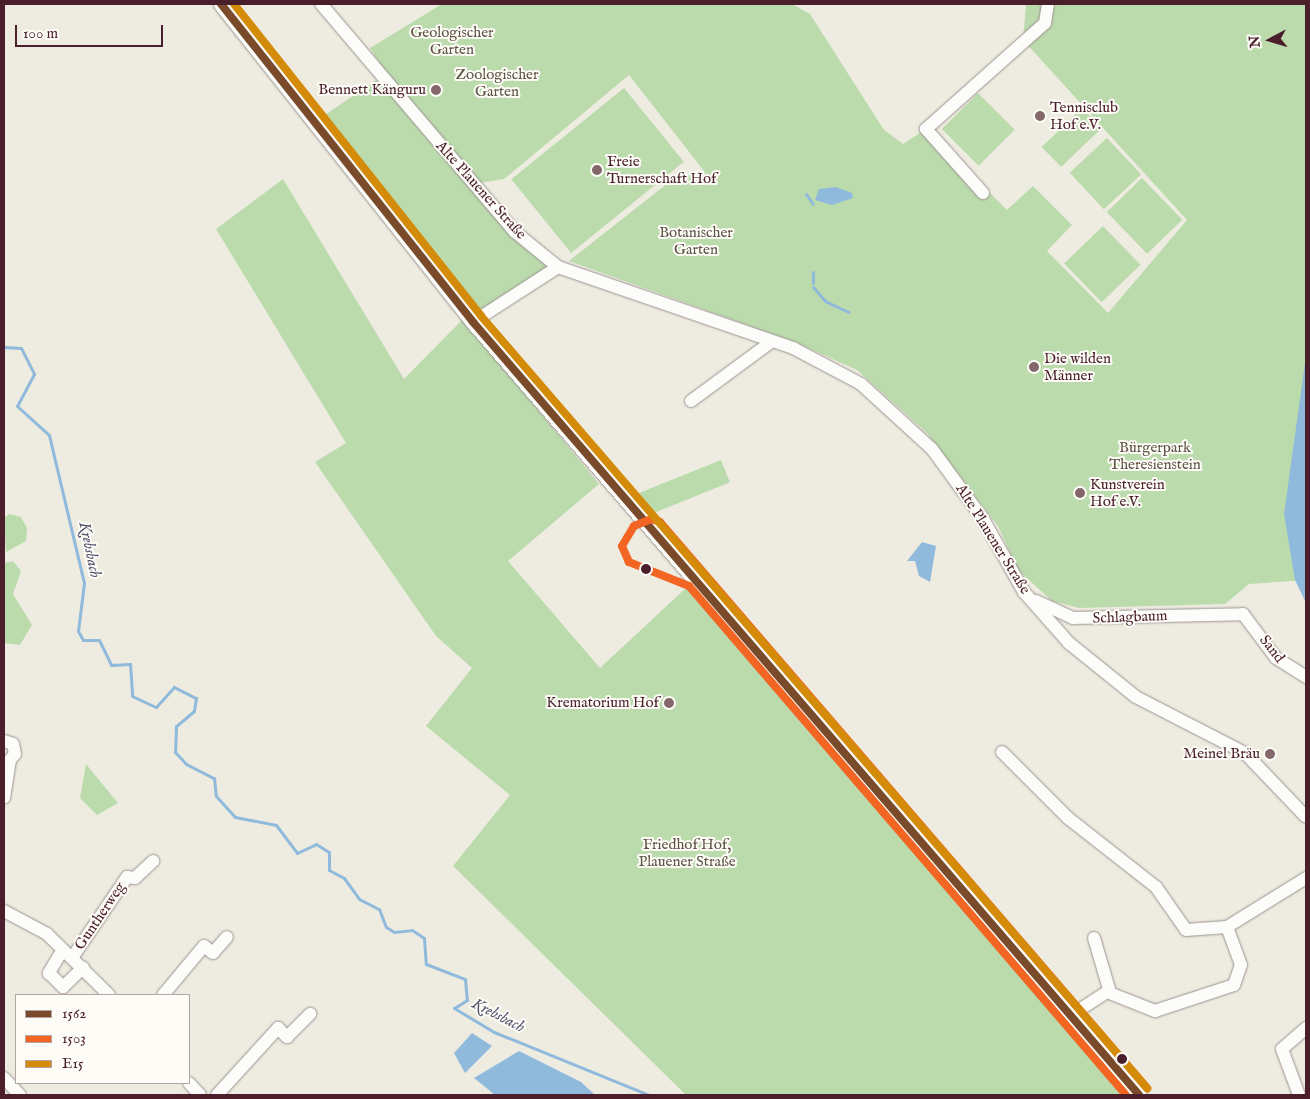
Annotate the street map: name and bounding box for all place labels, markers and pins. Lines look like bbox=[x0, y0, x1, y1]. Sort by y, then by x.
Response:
place label: Bennett Känguru bbox=[318, 81, 426, 99]
marker: Bennett Känguru bbox=[430, 84, 442, 96]
place label: Tennisclub Hof e.V. bbox=[1050, 98, 1118, 133]
marker: Tennisclub Hof e.V. bbox=[1034, 110, 1046, 122]
place label: Freie Turnerschaft Hof bbox=[607, 152, 716, 187]
marker: Freie Turnerschaft Hof bbox=[591, 164, 603, 176]
place label: Die wilden Männer bbox=[1044, 349, 1111, 384]
marker: Die wilden Männer bbox=[1028, 361, 1040, 373]
place label: Kunstverein Hof e.V. bbox=[1090, 475, 1165, 510]
marker: Kunstverein Hof e.V. bbox=[1074, 487, 1086, 499]
unlabelled marker bbox=[641, 564, 651, 574]
place label: Krematorium Hof bbox=[546, 694, 659, 712]
marker: Krematorium Hof bbox=[663, 697, 675, 709]
place label: Meinel Bräu bbox=[1183, 745, 1260, 763]
marker: Meinel Bräu bbox=[1264, 748, 1276, 760]
unlabelled marker bbox=[1117, 1054, 1127, 1064]

